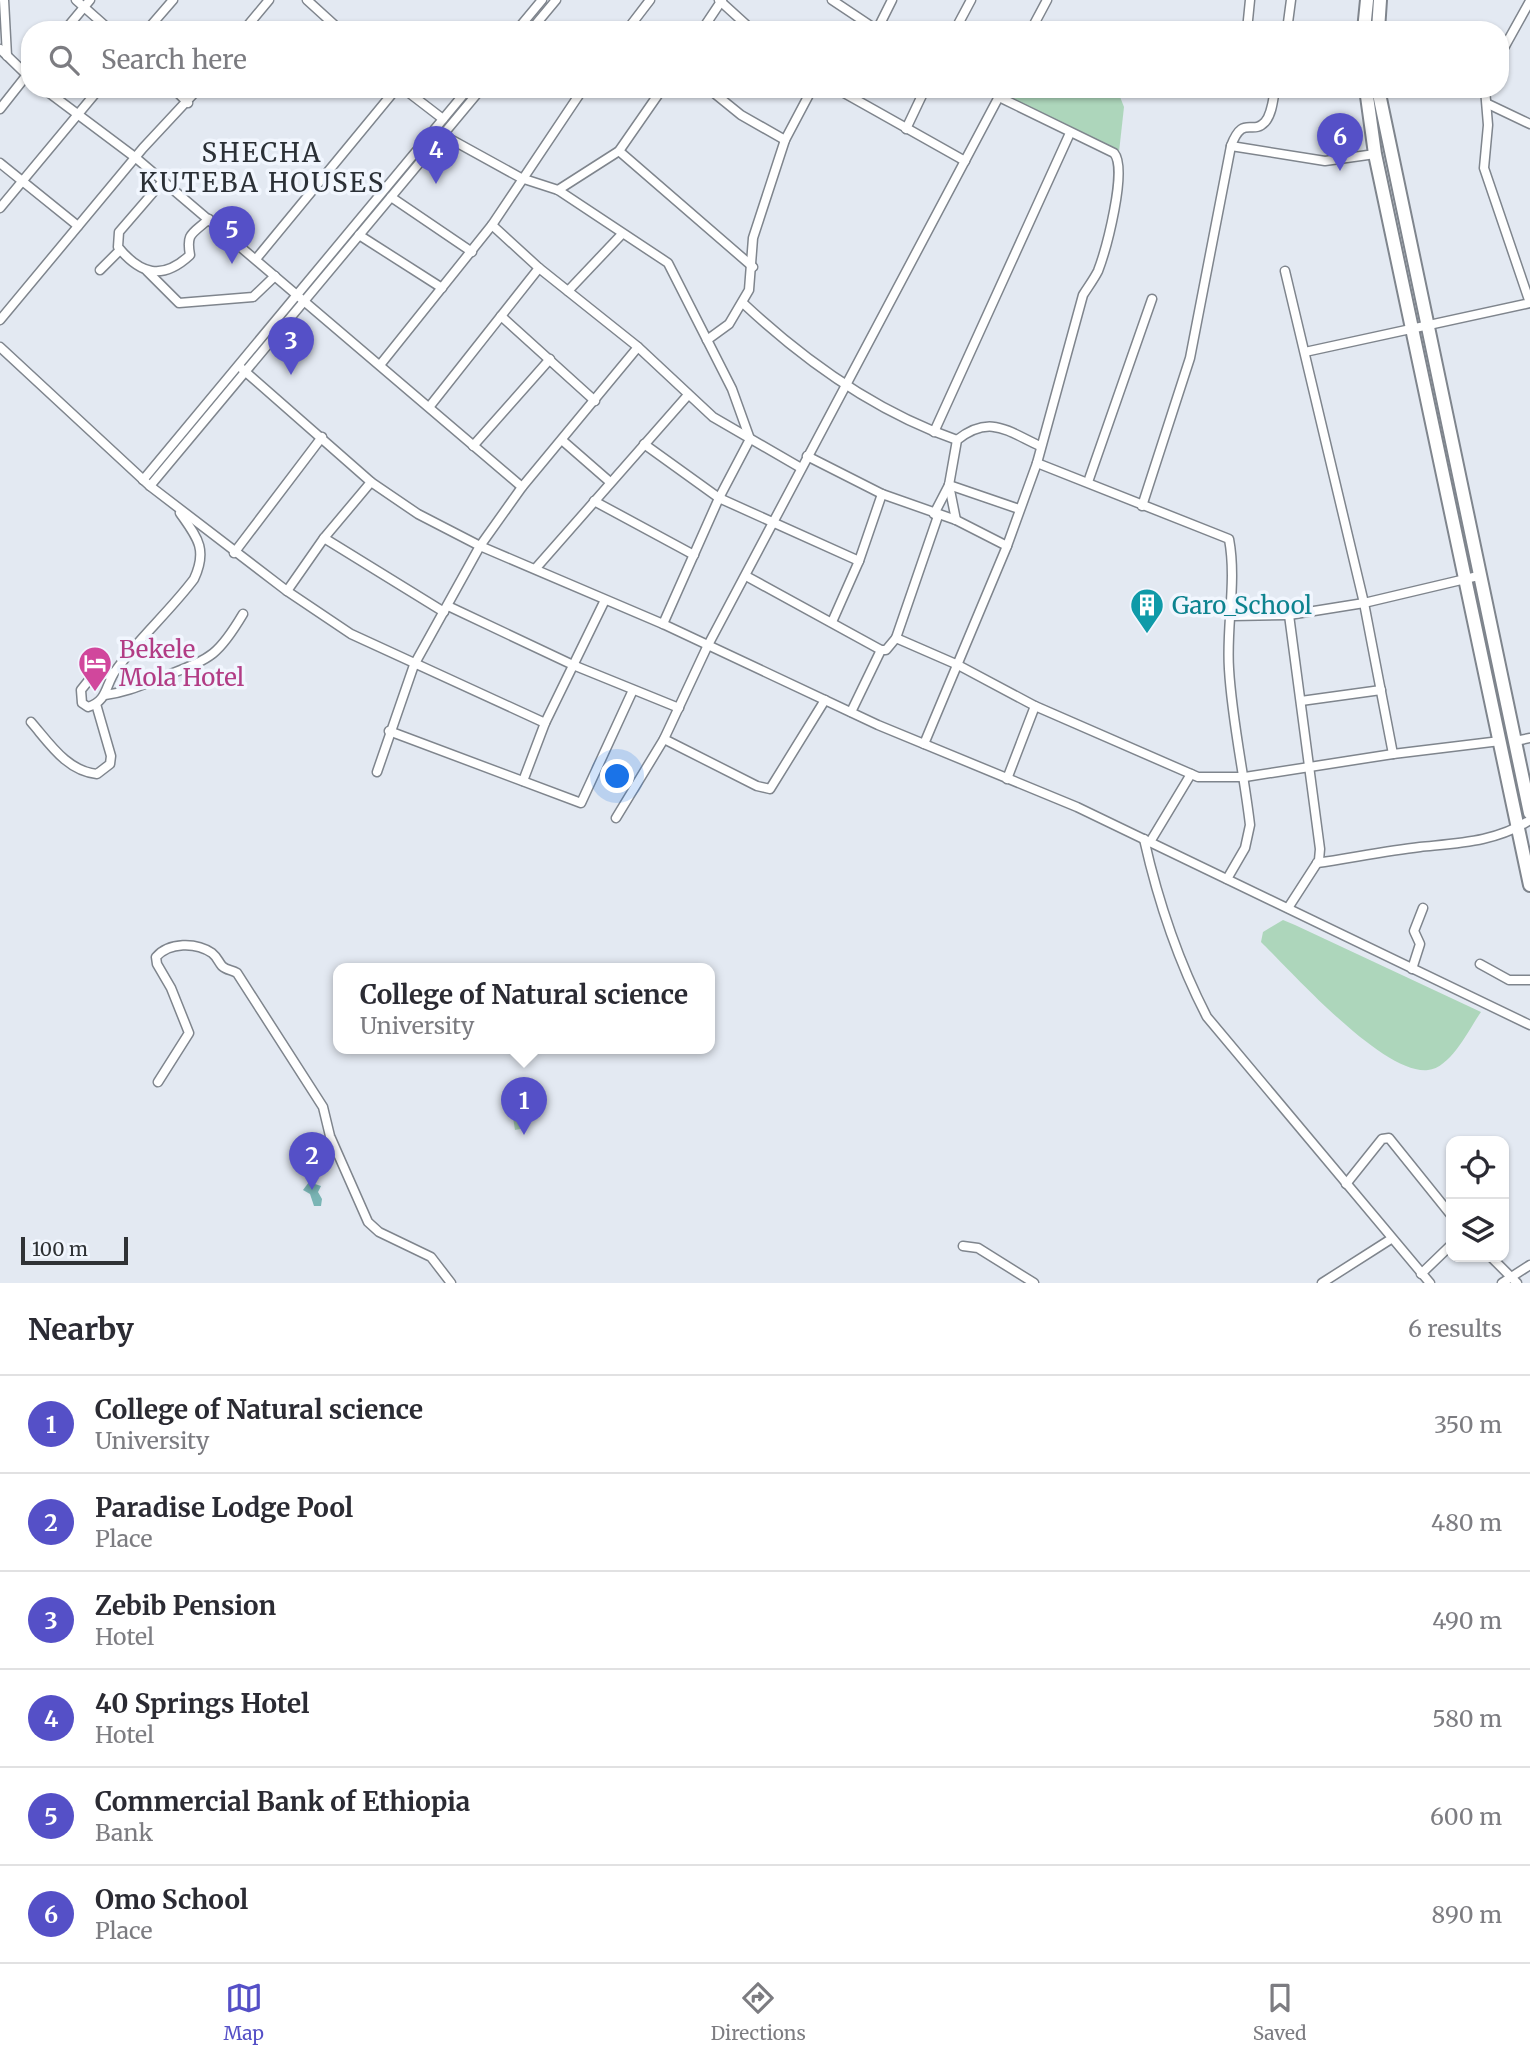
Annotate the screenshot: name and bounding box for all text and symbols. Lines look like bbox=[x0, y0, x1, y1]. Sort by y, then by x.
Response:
search box bbox=[21, 21, 1509, 98]
icon: search bbox=[45, 41, 83, 79]
text: Search here bbox=[101, 43, 247, 76]
pin: 6 bbox=[1317, 113, 1363, 171]
pin: 4 bbox=[413, 126, 459, 184]
district label: SHECHA KUTEBA HOUSES bbox=[139, 136, 385, 199]
pin: 5 bbox=[209, 206, 255, 264]
pin: 3 bbox=[268, 317, 314, 375]
building icon: Garo_School bbox=[1128, 586, 1166, 635]
place label: Garo_School bbox=[1172, 590, 1312, 621]
place label: Bekele Mola Hotel bbox=[119, 634, 244, 693]
hotel icon: Bekele Mola Hotel bbox=[76, 644, 114, 693]
your location bbox=[600, 759, 634, 793]
popup bbox=[333, 963, 715, 1054]
text: College of Natural science bbox=[360, 978, 688, 1011]
text: University bbox=[360, 1011, 474, 1040]
pin: 1 bbox=[501, 1077, 547, 1135]
pin: 2 bbox=[289, 1132, 335, 1190]
map controls bbox=[1446, 1136, 1509, 1262]
button: locate bbox=[1446, 1136, 1509, 1199]
button: layers bbox=[1446, 1199, 1509, 1262]
scale bar bbox=[21, 1234, 128, 1266]
text: 100 m bbox=[32, 1237, 88, 1261]
text: Nearby bbox=[28, 1310, 134, 1348]
text: 6 results bbox=[1408, 1314, 1502, 1343]
text: College of Natural science bbox=[95, 1393, 423, 1426]
text: 1 bbox=[46, 1410, 56, 1439]
text: 350 m bbox=[1434, 1410, 1502, 1439]
text: University bbox=[95, 1426, 210, 1455]
text: Paradise Lodge Pool bbox=[95, 1491, 353, 1524]
text: 2 bbox=[44, 1508, 58, 1537]
text: 480 m bbox=[1431, 1508, 1502, 1537]
text: Place bbox=[95, 1524, 152, 1553]
text: Zebib Pension bbox=[95, 1589, 276, 1622]
text: 3 bbox=[44, 1606, 58, 1635]
text: 490 m bbox=[1432, 1606, 1502, 1635]
text: Hotel bbox=[95, 1622, 154, 1651]
text: 40 Springs Hotel bbox=[95, 1687, 309, 1720]
text: 4 bbox=[44, 1704, 58, 1733]
text: 580 m bbox=[1432, 1704, 1502, 1733]
text: Hotel bbox=[95, 1720, 154, 1749]
text: Commercial Bank of Ethiopia bbox=[95, 1785, 470, 1818]
text: 5 bbox=[44, 1802, 58, 1831]
text: 600 m bbox=[1430, 1802, 1502, 1831]
text: Bank bbox=[95, 1818, 153, 1847]
text: Omo School bbox=[95, 1883, 248, 1916]
text: 6 bbox=[44, 1900, 58, 1929]
text: 890 m bbox=[1432, 1900, 1502, 1929]
text: Place bbox=[95, 1916, 152, 1945]
tab: Map bbox=[223, 1979, 264, 2045]
tab: Directions bbox=[711, 1979, 806, 2045]
tab: Saved bbox=[1253, 1979, 1307, 2045]

